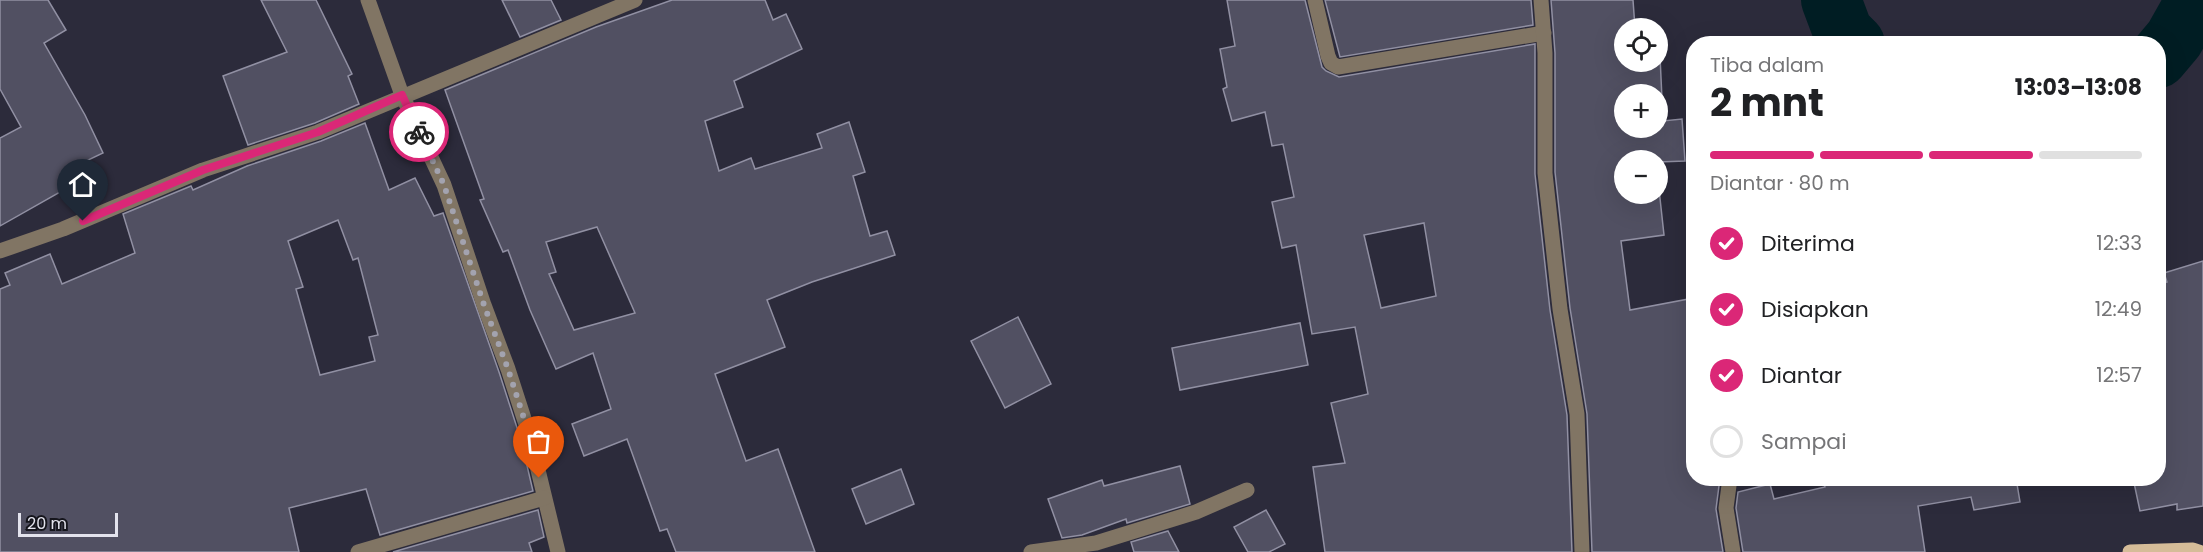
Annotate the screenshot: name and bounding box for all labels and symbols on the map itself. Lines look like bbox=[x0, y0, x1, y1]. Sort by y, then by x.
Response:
courier bbox=[389, 102, 449, 162]
pin bbox=[57, 159, 108, 221]
pin bbox=[513, 416, 564, 478]
scale bar bbox=[18, 510, 118, 538]

